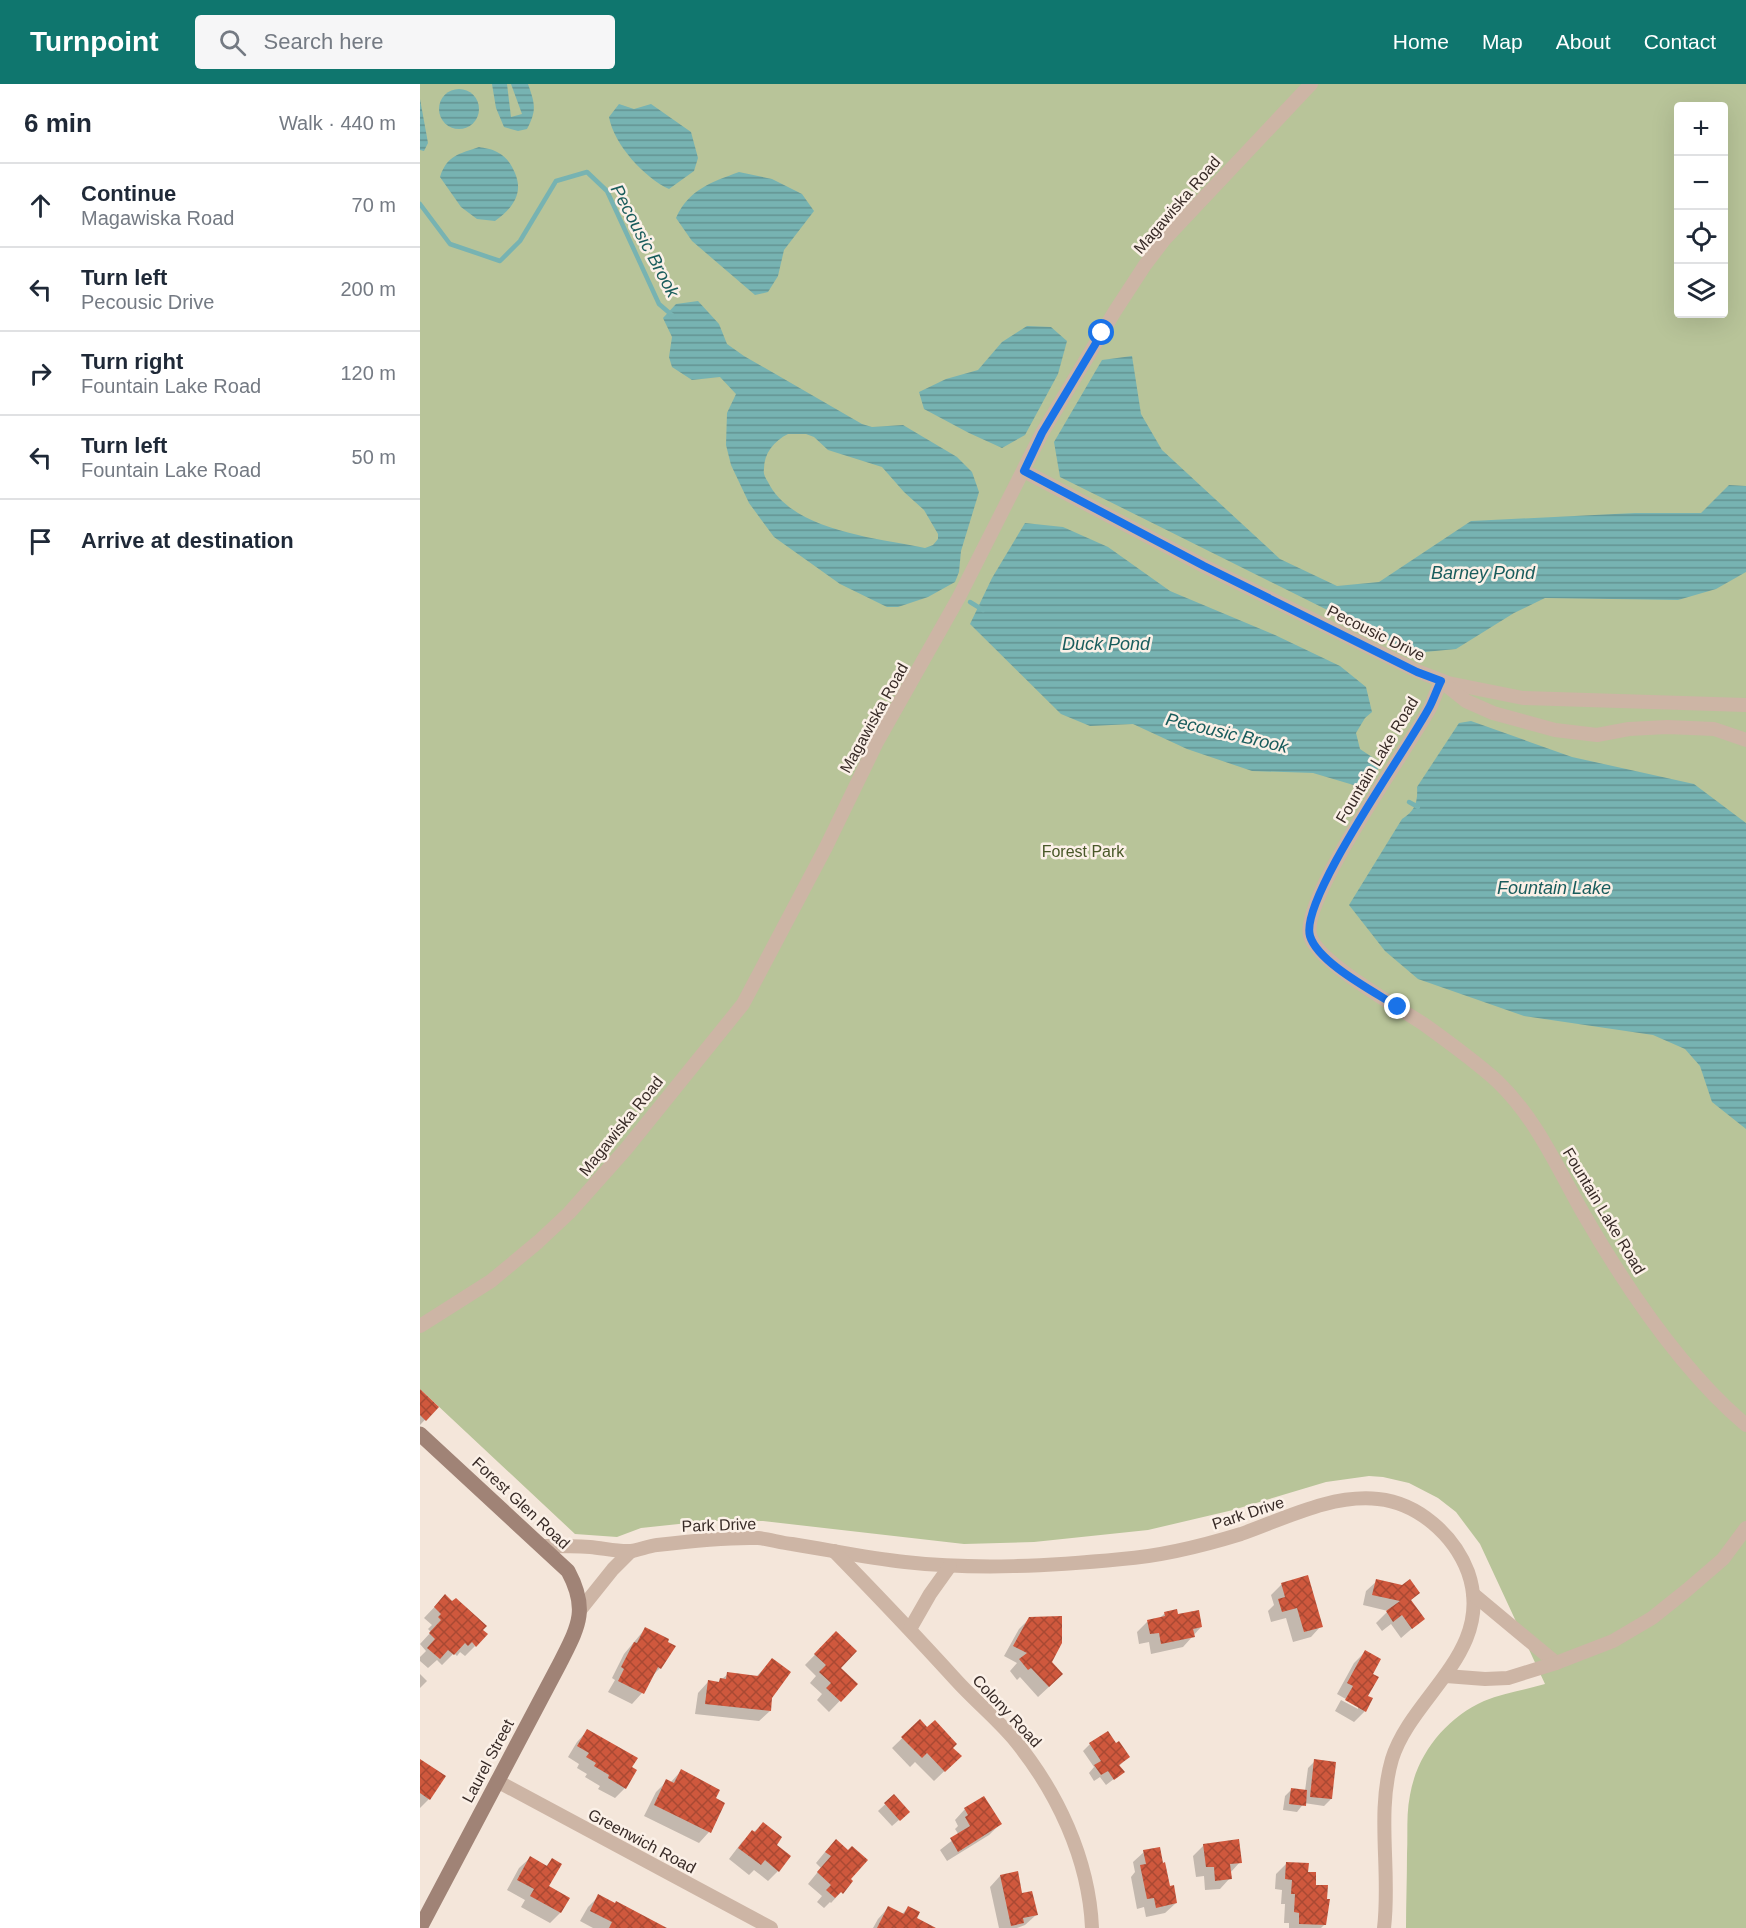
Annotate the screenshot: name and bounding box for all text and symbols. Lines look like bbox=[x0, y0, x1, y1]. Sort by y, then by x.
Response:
search box bbox=[195, 15, 615, 69]
text: Turnpoint bbox=[30, 26, 159, 57]
icon: search bbox=[216, 26, 249, 59]
text: Search here bbox=[264, 29, 383, 54]
text: Home bbox=[1393, 30, 1449, 53]
text: Map bbox=[1482, 30, 1523, 53]
text: About bbox=[1556, 30, 1611, 53]
text: Contact bbox=[1644, 30, 1716, 53]
map controls bbox=[1674, 102, 1728, 318]
button: + bbox=[1674, 102, 1728, 156]
text: 6 min bbox=[24, 108, 92, 138]
text: Walk · 440 m bbox=[279, 112, 396, 134]
street label: Magawiska Road bbox=[1130, 153, 1224, 257]
button: − bbox=[1674, 156, 1728, 210]
text: Continue bbox=[81, 181, 176, 206]
water label: Pecousic Brook bbox=[607, 181, 684, 302]
icon: ahead bbox=[24, 189, 57, 222]
text: 70 m bbox=[352, 194, 396, 216]
text: Magawiska Road bbox=[81, 207, 234, 229]
button: locate bbox=[1674, 210, 1728, 264]
button: layers bbox=[1674, 264, 1728, 318]
text: Turn left bbox=[81, 265, 167, 290]
icon: left bbox=[24, 273, 57, 306]
text: 200 m bbox=[340, 278, 396, 300]
text: Pecousic Drive bbox=[81, 291, 214, 313]
route start bbox=[1088, 319, 1114, 345]
text: Turn right bbox=[81, 349, 183, 374]
icon: right bbox=[24, 357, 57, 390]
text: 120 m bbox=[340, 362, 396, 384]
text: Fountain Lake Road bbox=[81, 375, 261, 397]
text: Turn left bbox=[81, 433, 167, 458]
icon: left bbox=[24, 441, 57, 474]
text: 50 m bbox=[352, 446, 396, 468]
text: Fountain Lake Road bbox=[81, 459, 261, 481]
icon: arrive bbox=[24, 525, 57, 558]
text: Arrive at destination bbox=[81, 528, 294, 553]
water label: Barney Pond bbox=[1431, 563, 1536, 583]
street label: Pecousic Drive bbox=[1324, 602, 1428, 664]
water label: Duck Pond bbox=[1062, 634, 1151, 654]
street label: Magawiska Road bbox=[837, 660, 911, 776]
street label: Fountain Lake Road bbox=[1333, 694, 1421, 826]
water label: Pecousic Brook bbox=[1164, 709, 1291, 757]
park label: Forest Park bbox=[1042, 843, 1125, 860]
water label: Fountain Lake bbox=[1497, 878, 1611, 898]
route end bbox=[1384, 993, 1410, 1019]
street label: Magawiska Road bbox=[576, 1073, 666, 1179]
street label: Fountain Lake Road bbox=[1560, 1145, 1648, 1277]
street label: Forest Glen Road bbox=[469, 1454, 573, 1552]
street label: Park Drive bbox=[1210, 1493, 1286, 1533]
street label: Park Drive bbox=[681, 1515, 757, 1535]
street label: Colony Road bbox=[969, 1671, 1045, 1751]
street label: Laurel Street bbox=[459, 1716, 517, 1805]
street label: Greenwich Road bbox=[585, 1806, 699, 1876]

